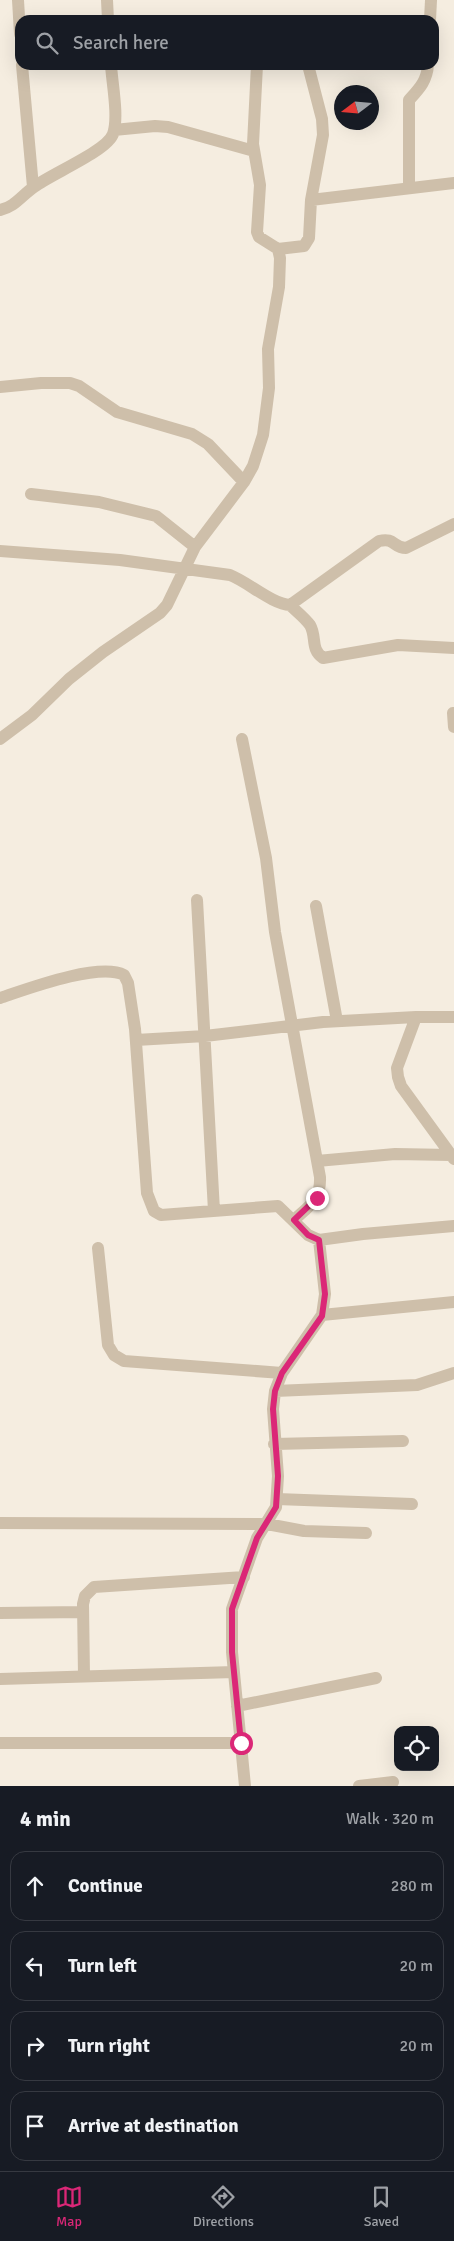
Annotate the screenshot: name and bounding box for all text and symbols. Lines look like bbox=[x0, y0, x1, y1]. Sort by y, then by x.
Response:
search box bbox=[15, 15, 439, 70]
icon: search bbox=[33, 29, 61, 57]
text: Search here bbox=[73, 31, 169, 55]
north arrow bbox=[334, 85, 379, 130]
route end bbox=[306, 1187, 329, 1210]
map controls bbox=[394, 1726, 439, 1771]
button: locate bbox=[394, 1726, 439, 1771]
route start bbox=[230, 1732, 253, 1755]
text: 4 min bbox=[20, 1806, 71, 1832]
text: Walk · 320 m bbox=[346, 1809, 434, 1829]
icon: ahead bbox=[21, 1872, 49, 1900]
text: Continue bbox=[68, 1874, 143, 1898]
text: 280 m bbox=[391, 1876, 433, 1896]
icon: left bbox=[21, 1952, 49, 1980]
text: Turn left bbox=[68, 1954, 137, 1978]
text: 20 m bbox=[399, 1956, 433, 1976]
icon: right bbox=[21, 2032, 49, 2060]
text: Turn right bbox=[68, 2034, 150, 2058]
text: 20 m bbox=[399, 2036, 433, 2056]
icon: arrive bbox=[21, 2112, 49, 2140]
text: Arrive at destination bbox=[68, 2114, 239, 2138]
tab: Map bbox=[55, 2183, 83, 2230]
tab: Directions bbox=[193, 2183, 254, 2230]
tab: Saved bbox=[364, 2183, 399, 2230]

